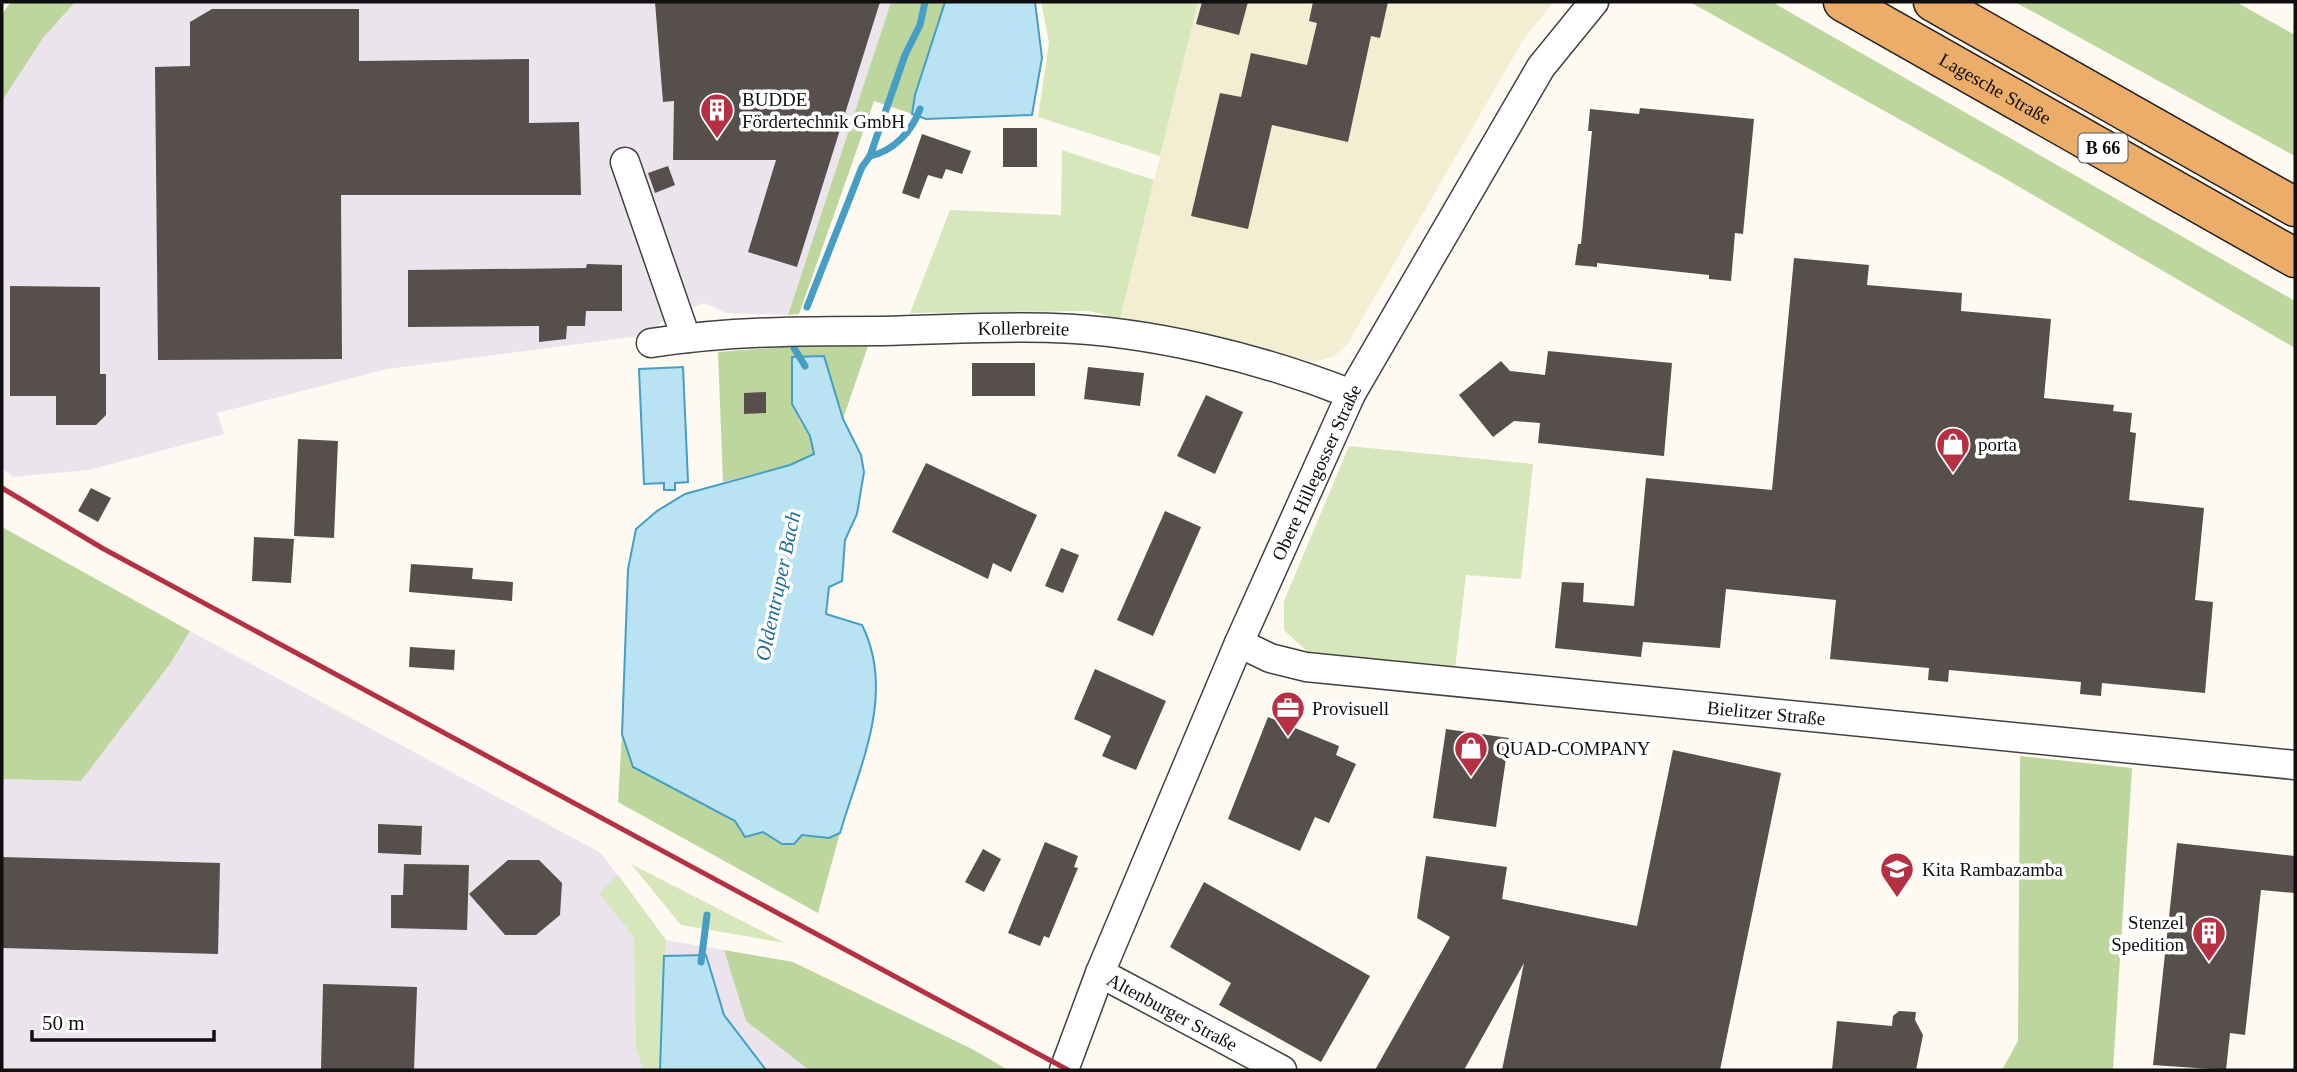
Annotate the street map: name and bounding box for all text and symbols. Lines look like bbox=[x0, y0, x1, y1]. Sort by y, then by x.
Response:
street label: Lagesche Straße bbox=[1935, 49, 2055, 129]
place label: BUDDE Fördertechnik GmbH bbox=[742, 89, 905, 132]
building icon: BUDDE Fördertechnik GmbH bbox=[698, 91, 736, 140]
road number: B 66 bbox=[2078, 134, 2128, 162]
street label: Kollerbreite bbox=[977, 317, 1070, 340]
street label: Obere Hillegosser Straße bbox=[1268, 380, 1366, 564]
shop icon: porta bbox=[1934, 425, 1972, 474]
place label: porta bbox=[1978, 434, 2018, 455]
water label: Oldentruper Bach bbox=[750, 509, 806, 663]
office icon: Provisuell bbox=[1269, 689, 1307, 738]
street label: Bielitzer Straße bbox=[1706, 697, 1826, 729]
place label: Provisuell bbox=[1312, 698, 1389, 719]
shop icon: QUAD-COMPANY bbox=[1452, 729, 1490, 778]
place label: QUAD-COMPANY bbox=[1496, 738, 1651, 759]
school or university icon: Kita Rambazamba bbox=[1878, 850, 1916, 899]
place label: Kita Rambazamba bbox=[1922, 859, 2063, 880]
place label: Stenzel Spedition bbox=[2111, 912, 2184, 955]
building icon: Stenzel Spedition bbox=[2190, 914, 2228, 963]
street label: Altenburger Straße bbox=[1103, 969, 1241, 1055]
scale bar bbox=[32, 998, 214, 1042]
text: 50 m bbox=[42, 1011, 85, 1035]

